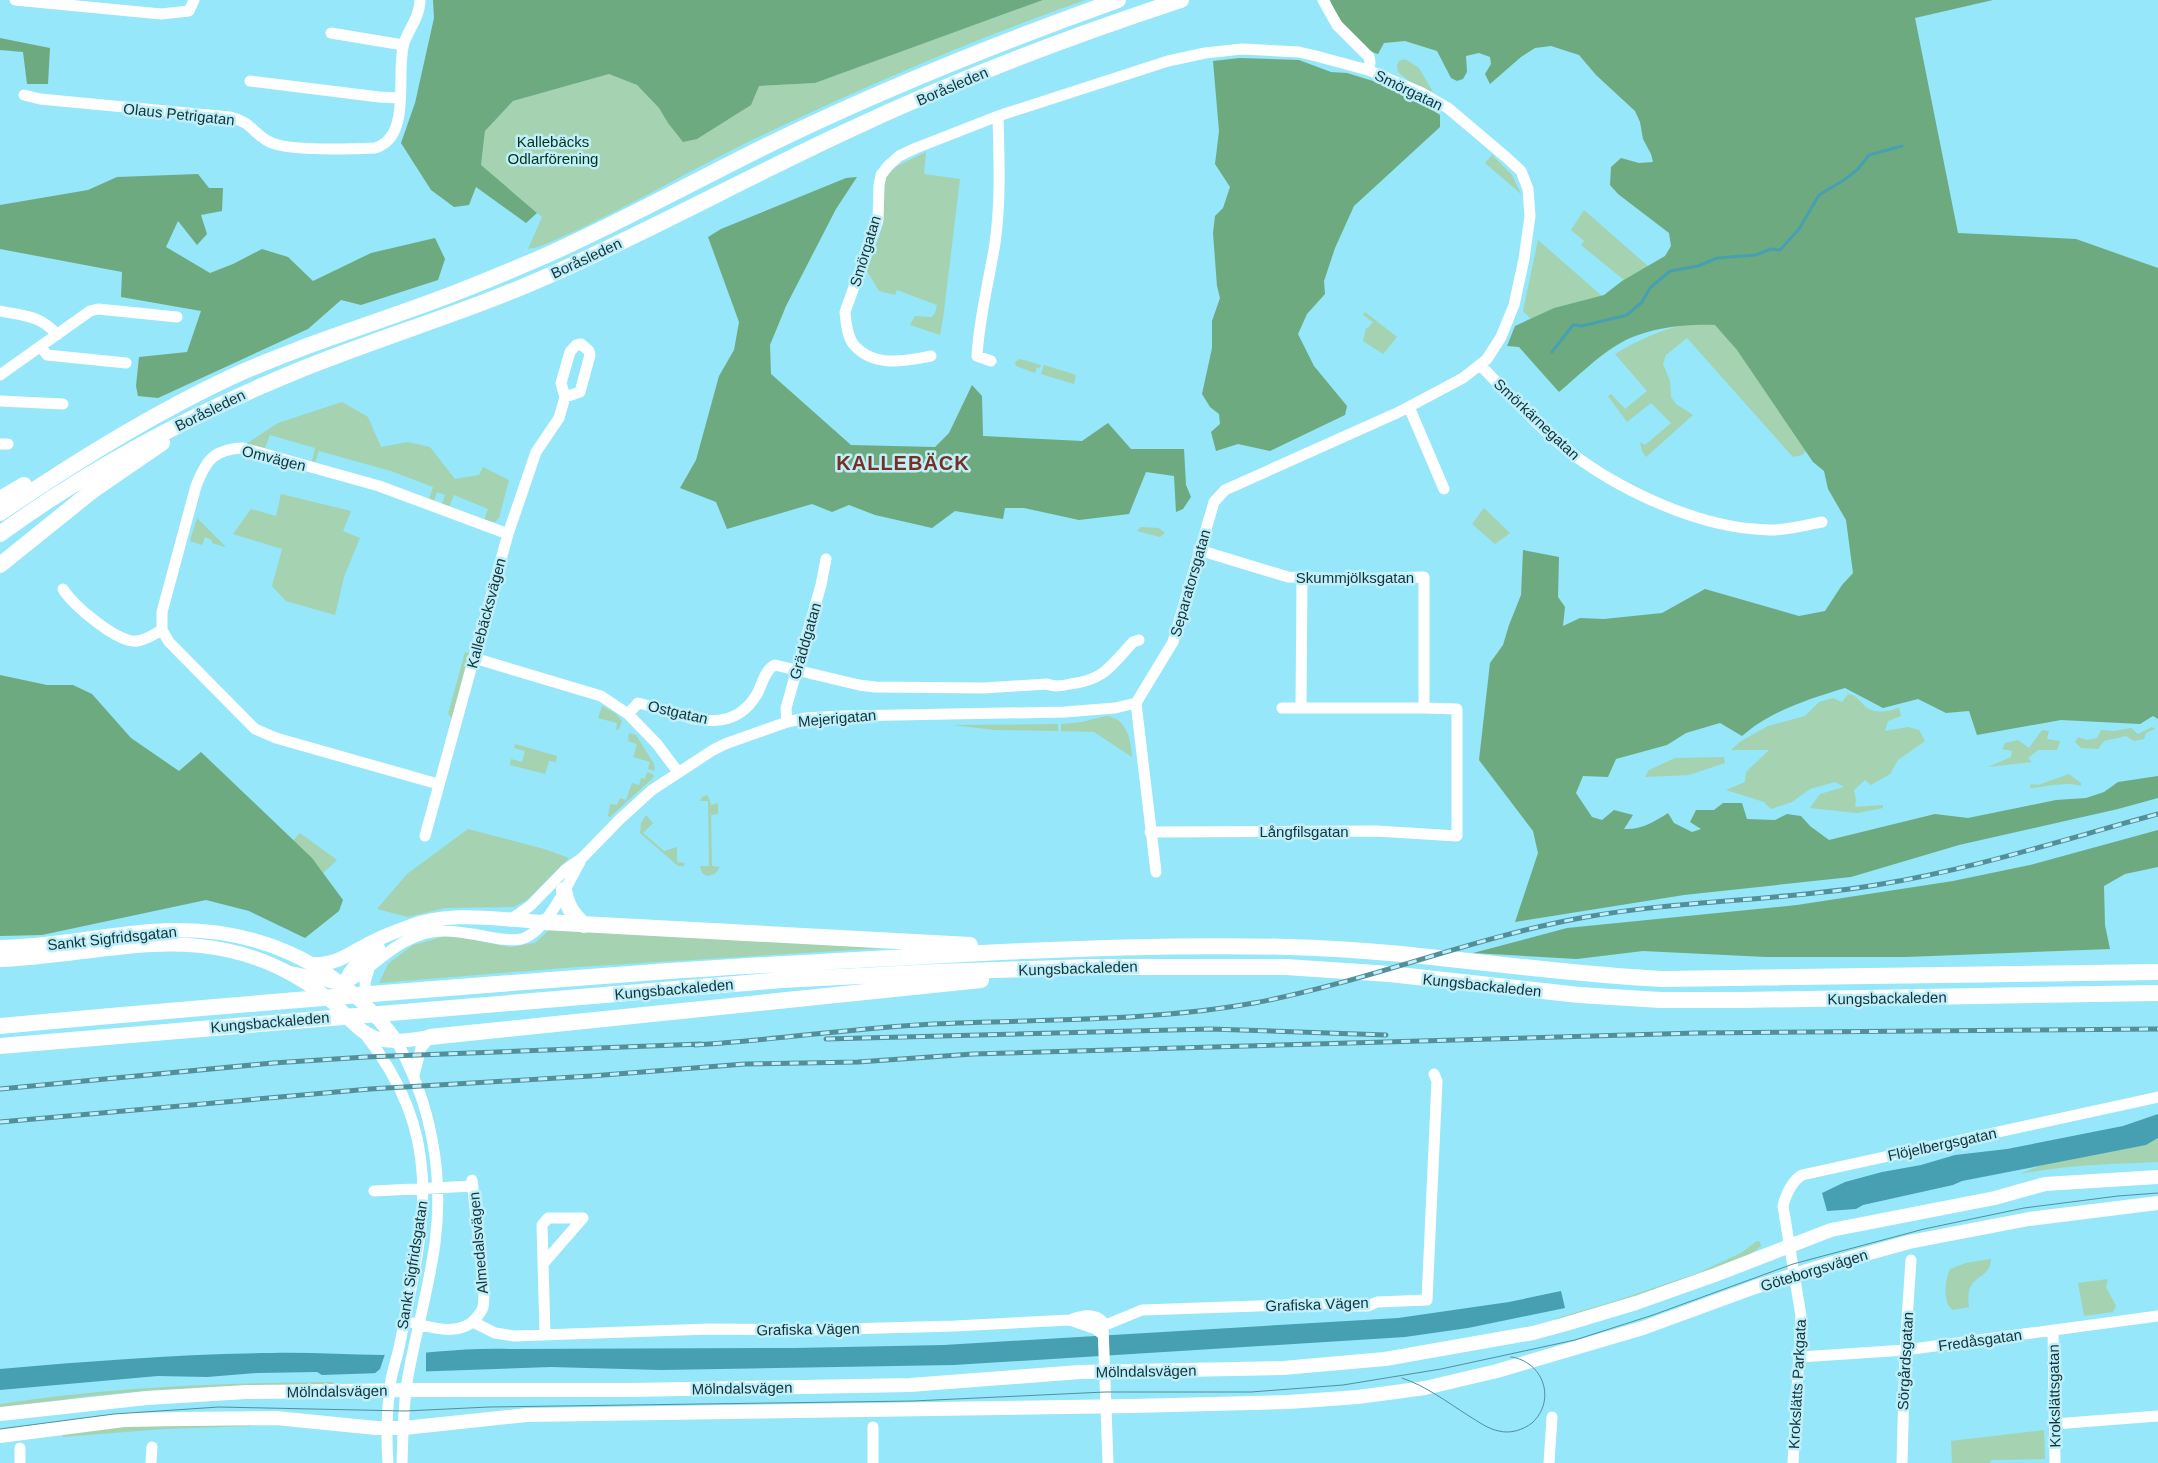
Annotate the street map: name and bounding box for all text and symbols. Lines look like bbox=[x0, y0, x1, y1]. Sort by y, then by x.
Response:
street label: Boråsleden bbox=[914, 63, 990, 109]
street label: Smörgatan bbox=[1372, 66, 1446, 114]
street label: Olaus Petrigatan bbox=[123, 100, 235, 128]
park label: Kallebäcks Odlarförening bbox=[508, 133, 598, 167]
street label: Smörgatan bbox=[846, 213, 884, 289]
street label: Boråsleden bbox=[548, 234, 624, 282]
street label: Smörkärnegatan bbox=[1491, 375, 1583, 463]
street label: Boråsleden bbox=[172, 386, 248, 434]
street label: Omvägen bbox=[240, 442, 308, 474]
district label: KALLEBÄCK bbox=[836, 452, 970, 474]
street label: Separatorsgatan bbox=[1167, 527, 1213, 639]
street label: Kallebäcksvägen bbox=[463, 556, 509, 670]
street label: Skummjölksgatan bbox=[1296, 569, 1414, 586]
street label: Gräddgatan bbox=[786, 601, 824, 681]
street label: Ostgatan bbox=[646, 697, 710, 727]
street label: Mejerigatan bbox=[797, 706, 877, 730]
street label: Långfilsgatan bbox=[1259, 823, 1349, 840]
street label: Sankt Sigfridsgatan bbox=[46, 923, 178, 953]
street label: Kungsbackaleden bbox=[1018, 957, 1138, 979]
street label: Kungsbackaleden bbox=[1422, 970, 1542, 1000]
street label: Kungsbackaleden bbox=[614, 975, 734, 1003]
street label: Kungsbackaleden bbox=[1827, 988, 1947, 1008]
street label: Kungsbackaleden bbox=[210, 1008, 330, 1036]
street label: Flöjelbergsgatan bbox=[1886, 1124, 1998, 1164]
street label: Almedalsvägen bbox=[465, 1191, 491, 1295]
street label: Sankt Sigfridsgatan bbox=[393, 1199, 431, 1331]
street label: Göteborgsvägen bbox=[1758, 1246, 1870, 1294]
street label: Grafiska Vägen bbox=[1265, 1294, 1369, 1314]
street label: Sörgårdsgatan bbox=[1894, 1311, 1916, 1411]
street label: Krokslätts Parkgata bbox=[1785, 1318, 1809, 1449]
street label: Grafiska Vägen bbox=[756, 1320, 860, 1338]
street label: Fredåsgatan bbox=[1937, 1326, 2023, 1354]
street label: Krokslättsgatan bbox=[2045, 1344, 2063, 1448]
street label: Mölndalsvägen bbox=[1095, 1362, 1197, 1380]
street label: Mölndalsvägen bbox=[691, 1379, 793, 1397]
street label: Mölndalsvägen bbox=[286, 1382, 388, 1400]

